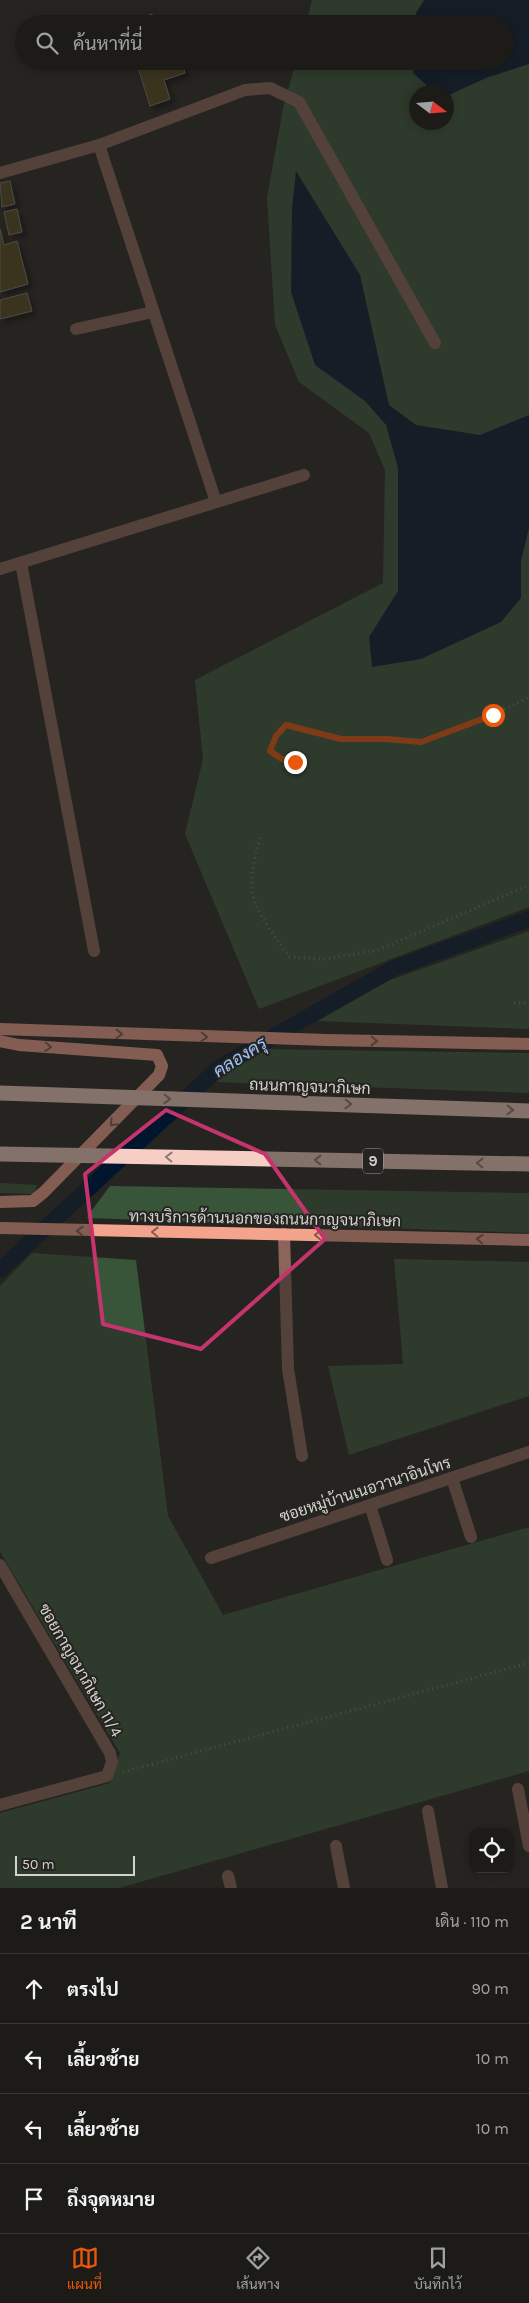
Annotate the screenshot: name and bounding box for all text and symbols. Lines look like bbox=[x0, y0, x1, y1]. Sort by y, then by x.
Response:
search box bbox=[15, 15, 514, 70]
icon: search bbox=[33, 29, 61, 57]
text: ค้นหาที่นี่ bbox=[73, 33, 142, 55]
north arrow bbox=[409, 85, 454, 130]
route start bbox=[482, 704, 505, 727]
route end bbox=[284, 751, 307, 774]
one-way arrow bbox=[115, 1029, 123, 1039]
water label: คลองครุ bbox=[209, 1031, 273, 1083]
one-way arrow bbox=[200, 1032, 208, 1042]
one-way arrow bbox=[371, 1036, 379, 1046]
one-way arrow bbox=[45, 1042, 53, 1053]
street label: ถนนกาญจนาภิเษก bbox=[249, 1075, 371, 1098]
one-way arrow bbox=[164, 1094, 171, 1104]
one-way arrow bbox=[344, 1099, 352, 1110]
one-way arrow bbox=[506, 1105, 514, 1116]
one-way arrow bbox=[110, 1117, 119, 1126]
road number: 9 bbox=[363, 1148, 383, 1174]
one-way arrow bbox=[165, 1152, 172, 1162]
one-way arrow bbox=[314, 1155, 322, 1165]
one-way arrow bbox=[476, 1158, 484, 1169]
street label: ทางบริการด้านนอกของถนนกาญจนาภิเษก bbox=[129, 1206, 401, 1230]
one-way arrow bbox=[75, 1225, 83, 1236]
one-way arrow bbox=[151, 1227, 159, 1237]
one-way arrow bbox=[314, 1230, 322, 1240]
one-way arrow bbox=[476, 1234, 484, 1244]
street label: ซอยหมู่บ้านเนอวานาอินโทร bbox=[276, 1451, 454, 1528]
street label: ซอยกาญจนาภิเษก 11/4 bbox=[35, 1600, 126, 1740]
map controls bbox=[469, 1828, 514, 1873]
button: locate bbox=[469, 1828, 514, 1873]
scale bar bbox=[15, 1853, 135, 1876]
text: 50 m bbox=[22, 1856, 55, 1873]
text: 2 นาที bbox=[20, 1910, 77, 1934]
text: เดิน · 110 m bbox=[435, 1912, 509, 1931]
icon: ahead bbox=[20, 1975, 48, 2003]
text: ตรงไป bbox=[67, 1979, 119, 2001]
text: 90 m bbox=[471, 1979, 509, 1998]
icon: left bbox=[20, 2045, 48, 2073]
text: เลี้ยวซ้าย bbox=[67, 2049, 139, 2071]
text: 10 m bbox=[475, 2049, 509, 2068]
icon: left bbox=[20, 2115, 48, 2143]
text: เลี้ยวซ้าย bbox=[67, 2119, 139, 2141]
text: 10 m bbox=[475, 2119, 509, 2138]
icon: arrive bbox=[20, 2185, 48, 2213]
text: ถึงจุดหมาย bbox=[67, 2189, 155, 2211]
tab: แผนที่ bbox=[67, 2244, 102, 2293]
tab: เส้นทาง bbox=[236, 2244, 280, 2293]
tab: บันทึกไว้ bbox=[414, 2244, 462, 2293]

